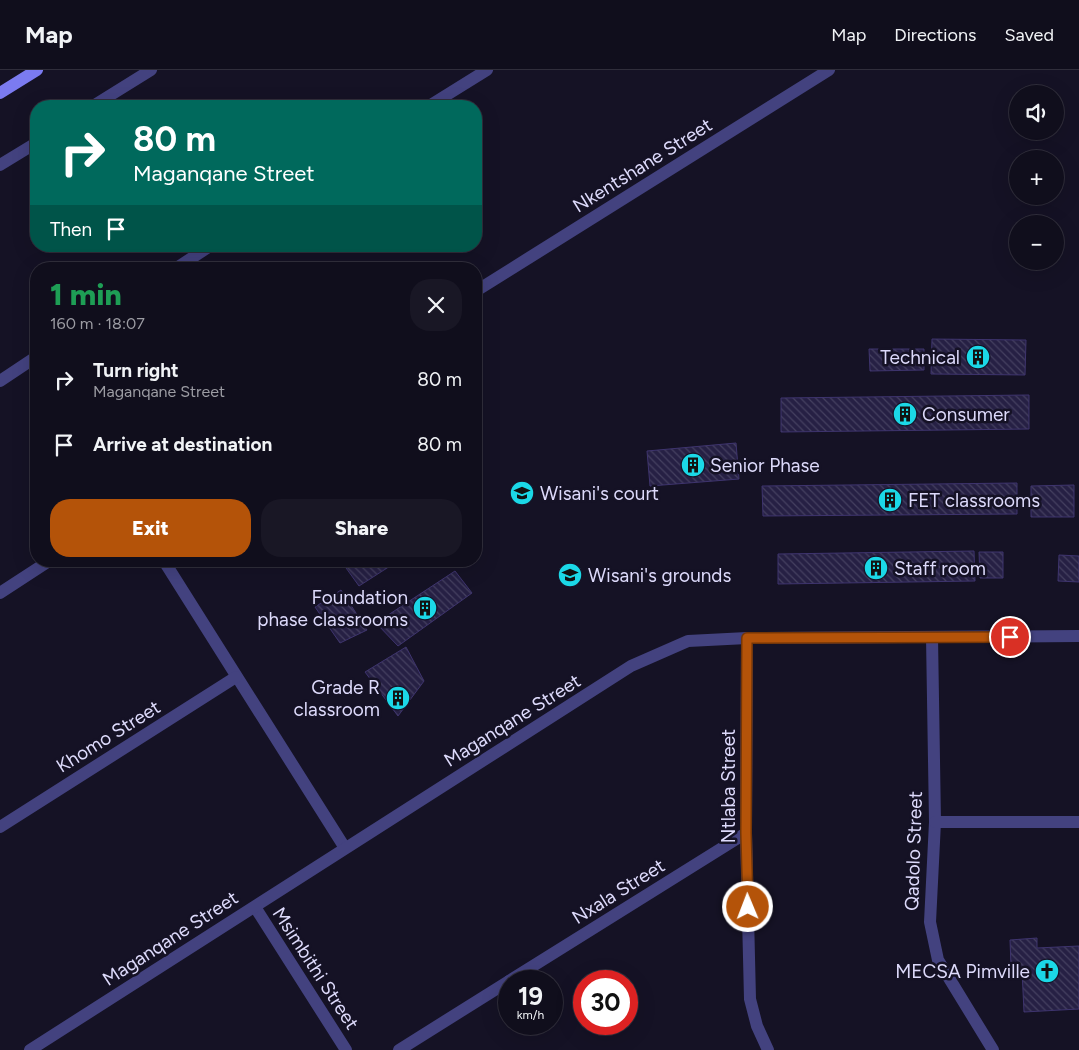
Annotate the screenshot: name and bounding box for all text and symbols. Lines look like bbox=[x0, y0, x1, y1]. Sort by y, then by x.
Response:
text: Map bbox=[25, 20, 73, 49]
text: Map bbox=[831, 24, 866, 46]
text: Directions bbox=[894, 24, 976, 46]
text: Saved bbox=[1004, 24, 1054, 46]
map controls bbox=[1009, 85, 1064, 270]
button: sound bbox=[1009, 85, 1064, 140]
street label: Nkentshane Street bbox=[568, 113, 716, 218]
text: 80 m bbox=[133, 118, 216, 160]
icon: right bbox=[50, 120, 115, 185]
button: + bbox=[1009, 150, 1064, 205]
text: Maganqane Street bbox=[133, 160, 315, 187]
icon: arrive bbox=[102, 215, 130, 243]
button: − bbox=[1009, 215, 1064, 270]
text: Then bbox=[50, 218, 92, 241]
text: 1 min bbox=[50, 276, 122, 313]
button: close bbox=[410, 279, 462, 331]
text: 160 m · 18:07 bbox=[50, 314, 145, 333]
building icon: Technical bbox=[965, 344, 991, 370]
place label: Technical bbox=[880, 346, 960, 369]
text: Turn right bbox=[93, 359, 179, 382]
icon: right bbox=[50, 366, 78, 394]
text: 80 m bbox=[417, 368, 462, 391]
text: Maganqane Street bbox=[93, 382, 225, 401]
building icon: Consumer bbox=[892, 401, 918, 427]
place label: Consumer bbox=[922, 403, 1010, 426]
icon: arrive bbox=[50, 431, 78, 459]
text: Arrive at destination bbox=[93, 433, 272, 456]
text: 80 m bbox=[417, 433, 462, 456]
building icon: Senior Phase bbox=[680, 452, 706, 478]
place label: Senior Phase bbox=[710, 454, 820, 477]
school or university icon: Wisani's court bbox=[509, 480, 535, 506]
place label: Wisani's court bbox=[540, 482, 659, 505]
building icon: FET classrooms bbox=[877, 487, 903, 513]
place label: FET classrooms bbox=[908, 489, 1040, 512]
button: Exit bbox=[50, 499, 251, 557]
button: Share bbox=[261, 499, 462, 557]
building icon: Staff room bbox=[863, 555, 889, 581]
place label: Staff room bbox=[894, 557, 986, 580]
school or university icon: Wisani's grounds bbox=[557, 562, 583, 588]
place label: Wisani's grounds bbox=[588, 564, 731, 587]
place label: Foundation phase classrooms bbox=[257, 586, 408, 631]
building icon: Foundation phase classrooms bbox=[412, 595, 438, 621]
pin bbox=[989, 616, 1031, 658]
icon: arrive bbox=[996, 623, 1024, 651]
street label: Maganqane Street bbox=[440, 669, 585, 772]
place label: Grade R classroom bbox=[294, 676, 380, 721]
building icon: Grade R classroom bbox=[385, 685, 411, 711]
street label: Khomo Street bbox=[52, 695, 165, 778]
street label: Ntlaba Street bbox=[717, 729, 740, 843]
street label: Qadolo Street bbox=[900, 791, 927, 911]
street label: Nxala Street bbox=[568, 854, 669, 929]
position arrow bbox=[721, 880, 773, 932]
street label: Maganqane Street bbox=[98, 886, 242, 991]
street label: Msimbithi Street bbox=[268, 903, 364, 1034]
church icon: MECSA Pimville bbox=[1034, 958, 1060, 984]
place label: MECSA Pimville bbox=[895, 960, 1030, 983]
speed limit sign: 30 bbox=[573, 970, 638, 1035]
text: 19 bbox=[518, 981, 543, 1011]
text: km/h bbox=[517, 1008, 544, 1022]

